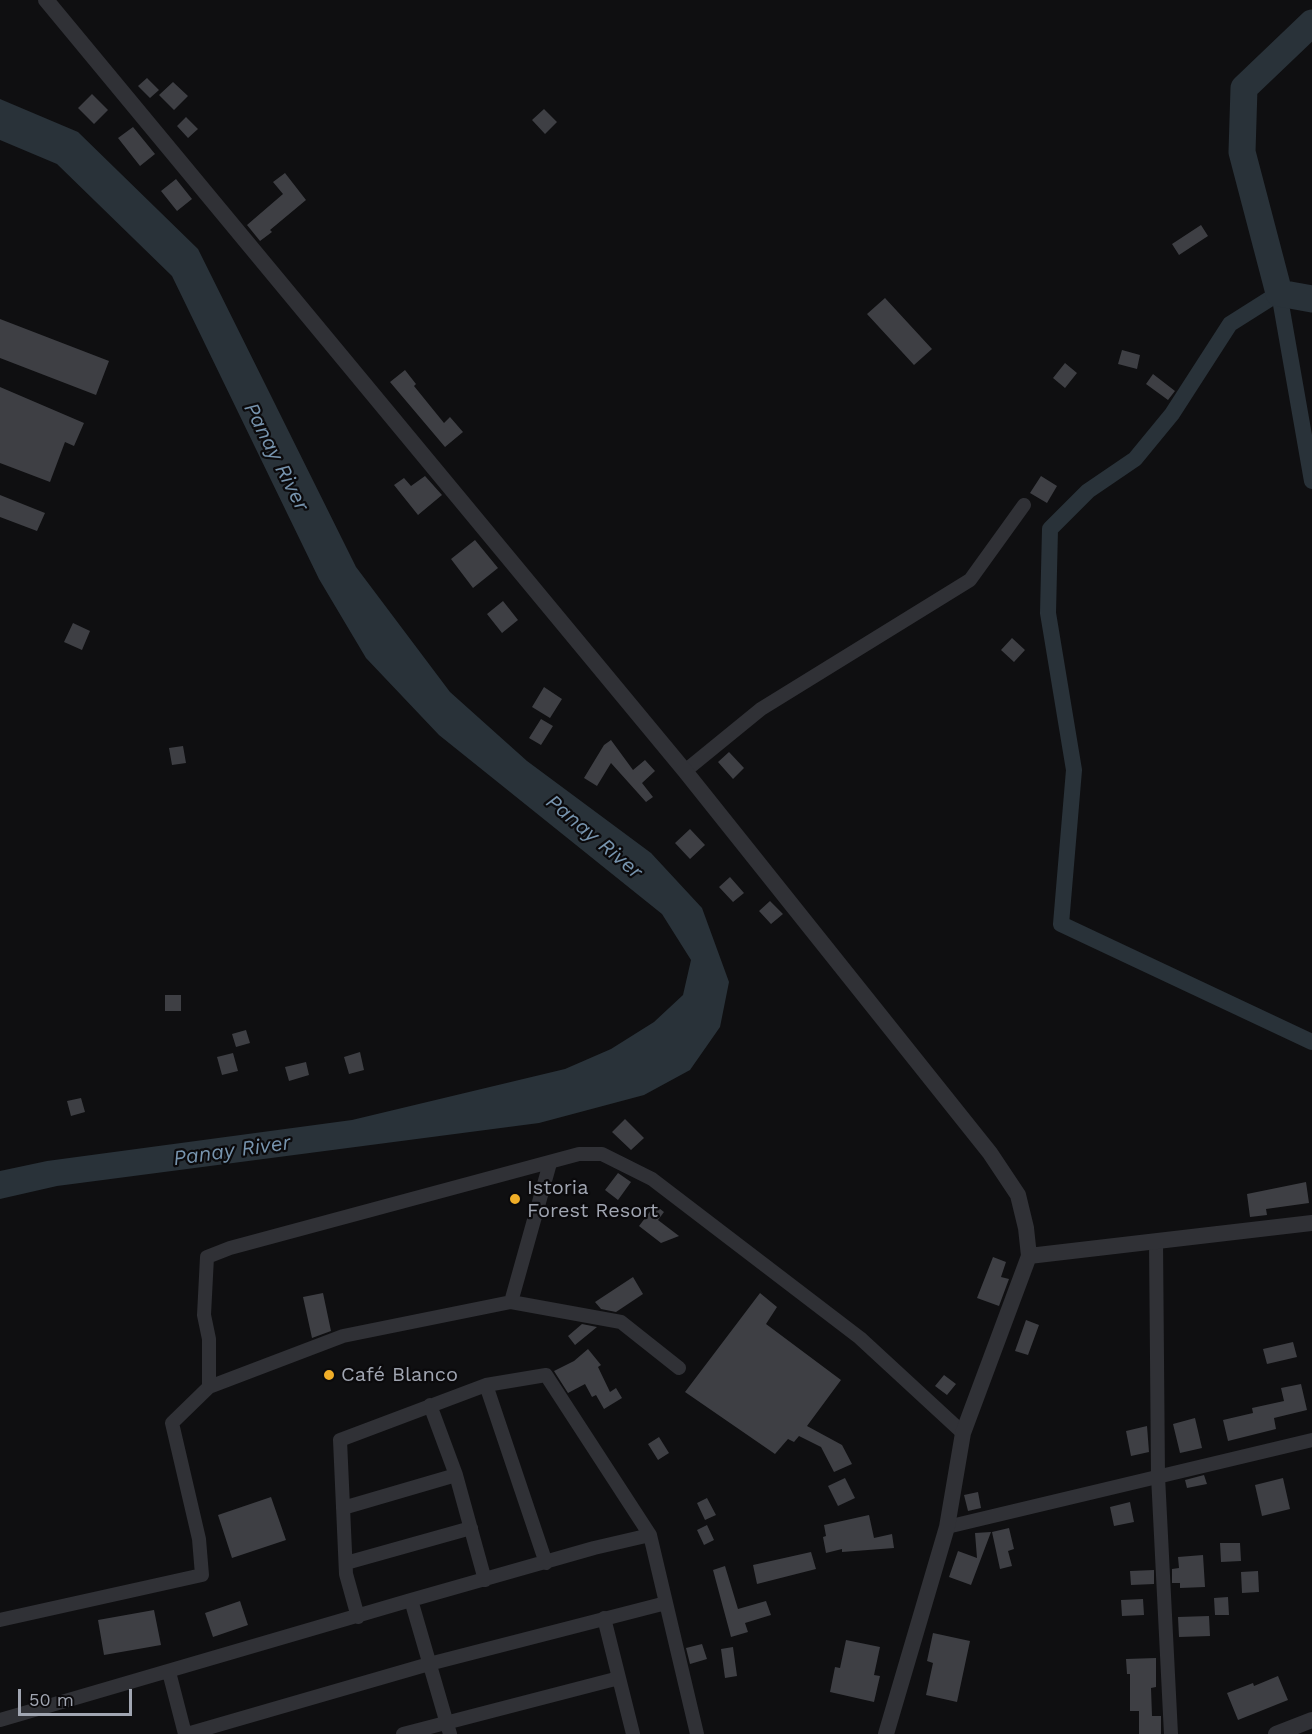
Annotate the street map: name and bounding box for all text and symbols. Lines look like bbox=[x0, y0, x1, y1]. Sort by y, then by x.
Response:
water label: Panay River bbox=[238, 399, 314, 515]
water label: Panay River bbox=[541, 789, 647, 885]
water label: Panay River bbox=[172, 1130, 292, 1172]
place label: Istoria Forest Resort bbox=[527, 1176, 658, 1223]
marker: Istoria Forest Resort bbox=[508, 1192, 522, 1206]
place label: Café Blanco bbox=[341, 1363, 458, 1387]
marker: Café Blanco bbox=[322, 1368, 336, 1382]
scale bar bbox=[21, 1677, 135, 1715]
text: 50 m bbox=[29, 1689, 74, 1710]

